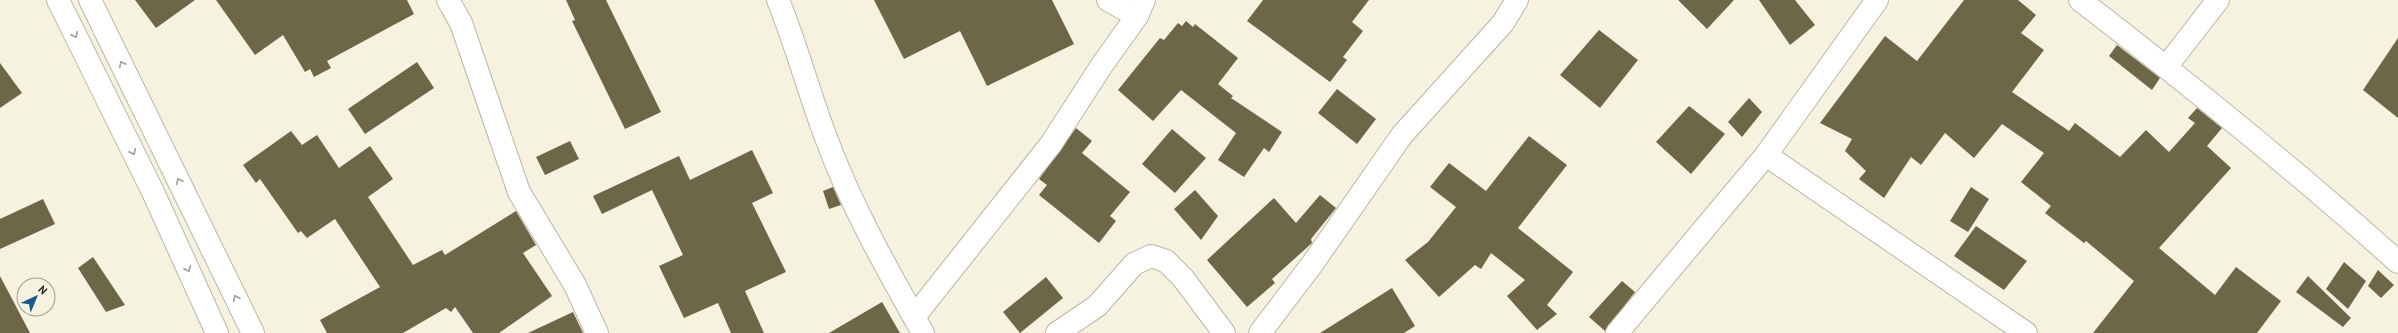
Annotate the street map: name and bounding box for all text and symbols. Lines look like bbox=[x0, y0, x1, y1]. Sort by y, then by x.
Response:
one-way arrow bbox=[71, 31, 78, 38]
one-way arrow bbox=[119, 61, 127, 69]
one-way arrow bbox=[128, 147, 136, 155]
one-way arrow bbox=[176, 178, 184, 185]
one-way arrow bbox=[183, 265, 191, 273]
north arrow bbox=[16, 277, 56, 317]
text: N bbox=[35, 282, 50, 297]
one-way arrow bbox=[233, 295, 241, 302]

